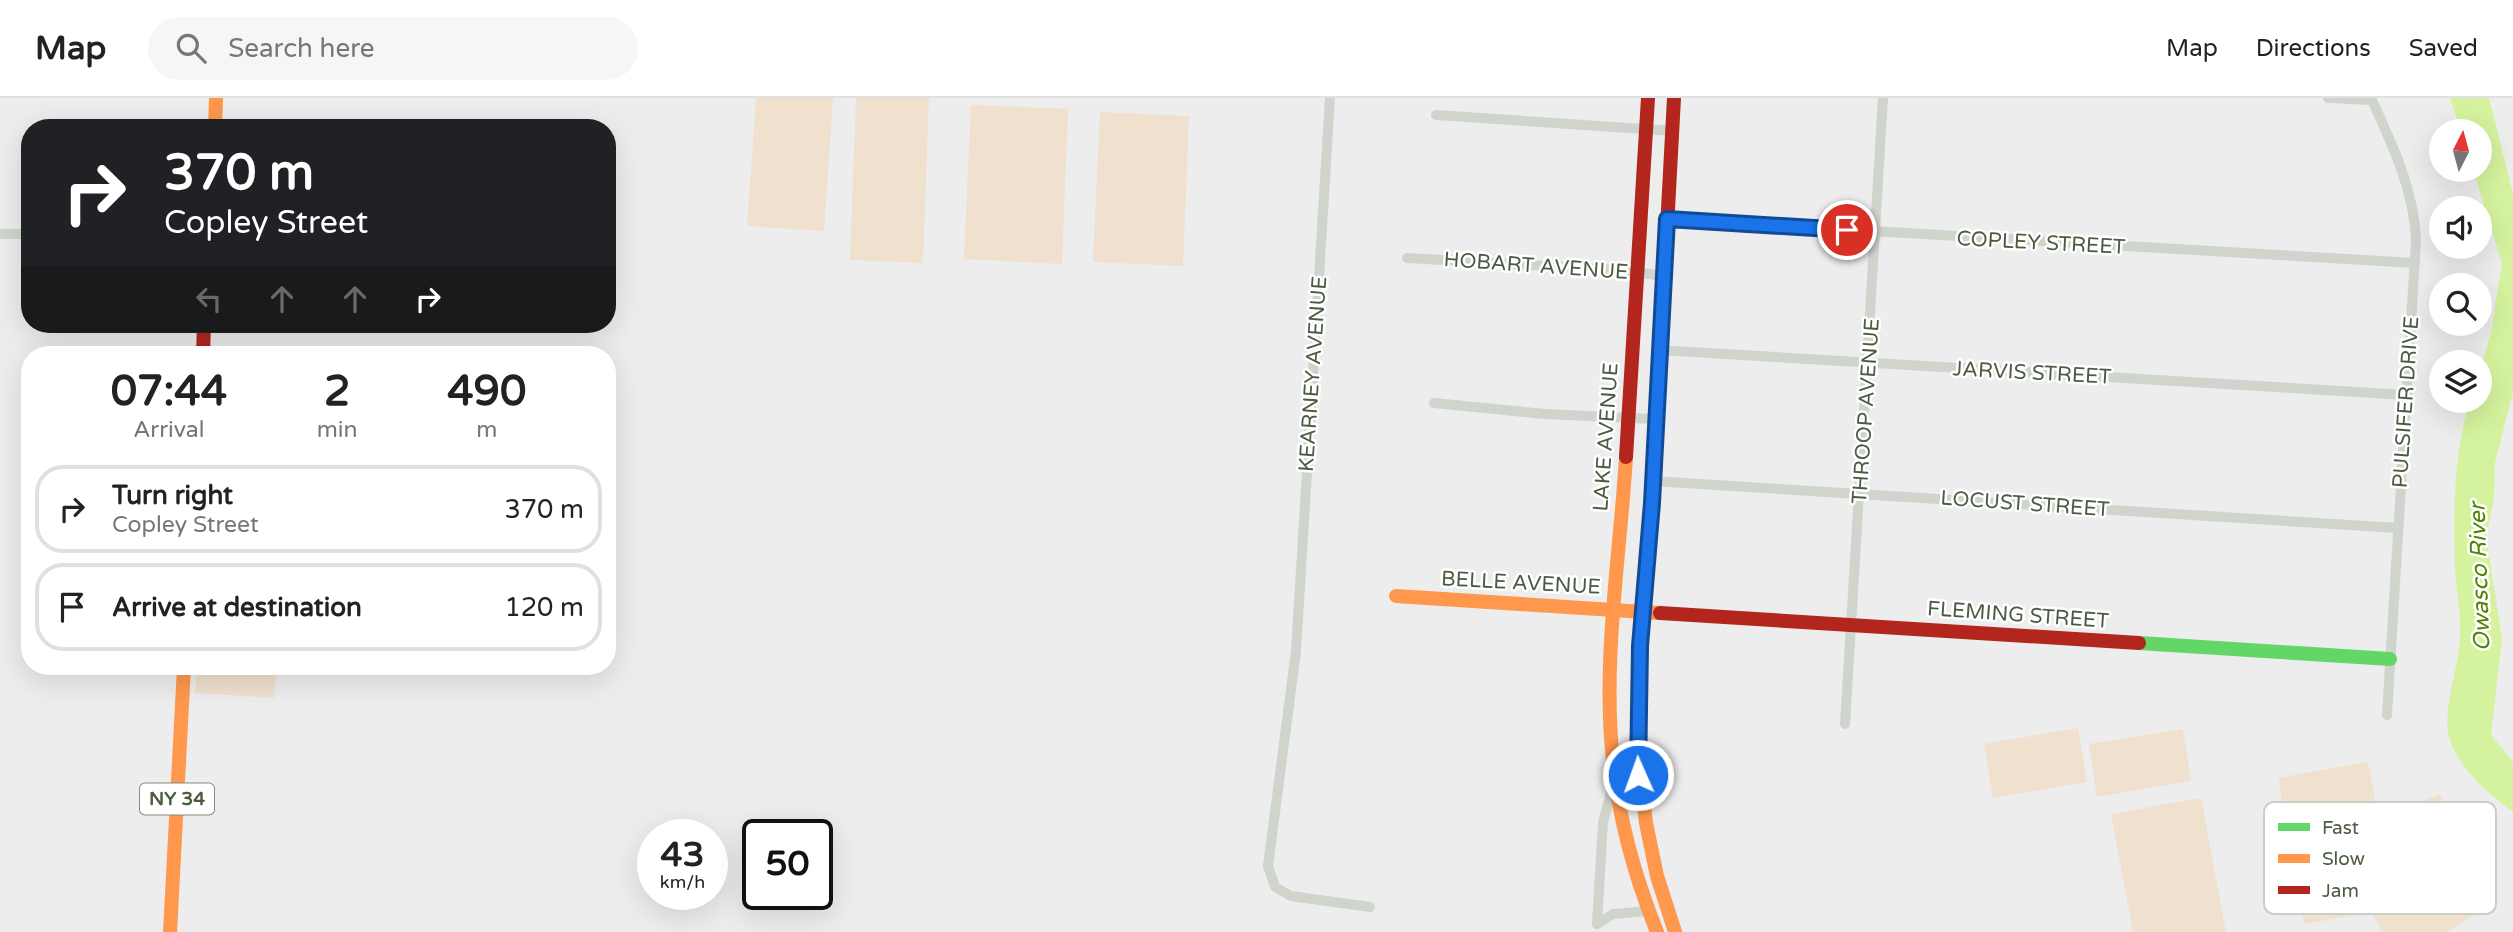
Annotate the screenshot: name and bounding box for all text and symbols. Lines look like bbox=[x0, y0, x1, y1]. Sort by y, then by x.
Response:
search box bbox=[148, 17, 638, 80]
text: Map bbox=[35, 29, 106, 68]
icon: search bbox=[172, 29, 210, 67]
text: Search here bbox=[228, 33, 374, 64]
text: Map bbox=[2166, 34, 2218, 63]
text: Directions bbox=[2256, 34, 2371, 63]
text: Saved bbox=[2409, 34, 2478, 63]
north arrow bbox=[2429, 119, 2492, 182]
map controls bbox=[2429, 119, 2492, 413]
text: 370 m bbox=[164, 144, 314, 203]
icon: right bbox=[49, 147, 140, 238]
button: sound bbox=[2429, 196, 2492, 259]
pin bbox=[1817, 200, 1877, 260]
text: Copley Street bbox=[164, 204, 368, 242]
icon: arrive bbox=[1828, 211, 1866, 249]
street label: COPLEY STREET bbox=[1956, 226, 2126, 260]
street label: HOBART AVENUE bbox=[1443, 247, 1629, 285]
button: search bbox=[2429, 273, 2492, 336]
street label: KEARNEY AVENUE bbox=[1294, 275, 1332, 473]
icon: left bbox=[190, 280, 228, 318]
icon: ahead bbox=[263, 280, 301, 318]
icon: ahead bbox=[336, 280, 374, 318]
icon: right bbox=[409, 280, 447, 318]
street label: PULSIFER DRIVE bbox=[2388, 315, 2424, 489]
street label: THROOP AVENUE bbox=[1847, 317, 1885, 505]
button: layers bbox=[2429, 350, 2492, 413]
street label: JARVIS STREET bbox=[1952, 356, 2112, 390]
street label: LAKE AVENUE bbox=[1588, 362, 1624, 512]
text: 07:44 bbox=[111, 366, 227, 417]
text: 2 bbox=[324, 366, 350, 417]
text: 490 bbox=[447, 366, 526, 417]
text: Arrival bbox=[133, 416, 204, 444]
text: min bbox=[317, 416, 358, 444]
text: m bbox=[476, 416, 497, 444]
text: Turn right bbox=[112, 480, 233, 511]
street label: LOCUST STREET bbox=[1940, 486, 2111, 522]
icon: right bbox=[53, 490, 91, 528]
text: 370 m bbox=[504, 494, 584, 525]
water label: Owasco River bbox=[2463, 499, 2497, 652]
text: Copley Street bbox=[112, 511, 259, 539]
street label: BELLE AVENUE bbox=[1441, 566, 1601, 600]
icon: arrive bbox=[53, 588, 91, 626]
text: Arrive at destination bbox=[112, 592, 362, 623]
text: 120 m bbox=[504, 592, 584, 623]
street label: FLEMING STREET bbox=[1926, 596, 2110, 634]
position arrow bbox=[1601, 738, 1675, 812]
road number: NY 34 bbox=[140, 784, 214, 814]
legend bbox=[2264, 802, 2496, 914]
text: Fast bbox=[2322, 817, 2359, 839]
speed limit sign: 50 bbox=[742, 819, 833, 910]
text: 43 bbox=[661, 834, 704, 876]
text: Slow bbox=[2322, 848, 2365, 870]
text: km/h bbox=[660, 871, 705, 893]
text: Jam bbox=[2322, 880, 2359, 902]

